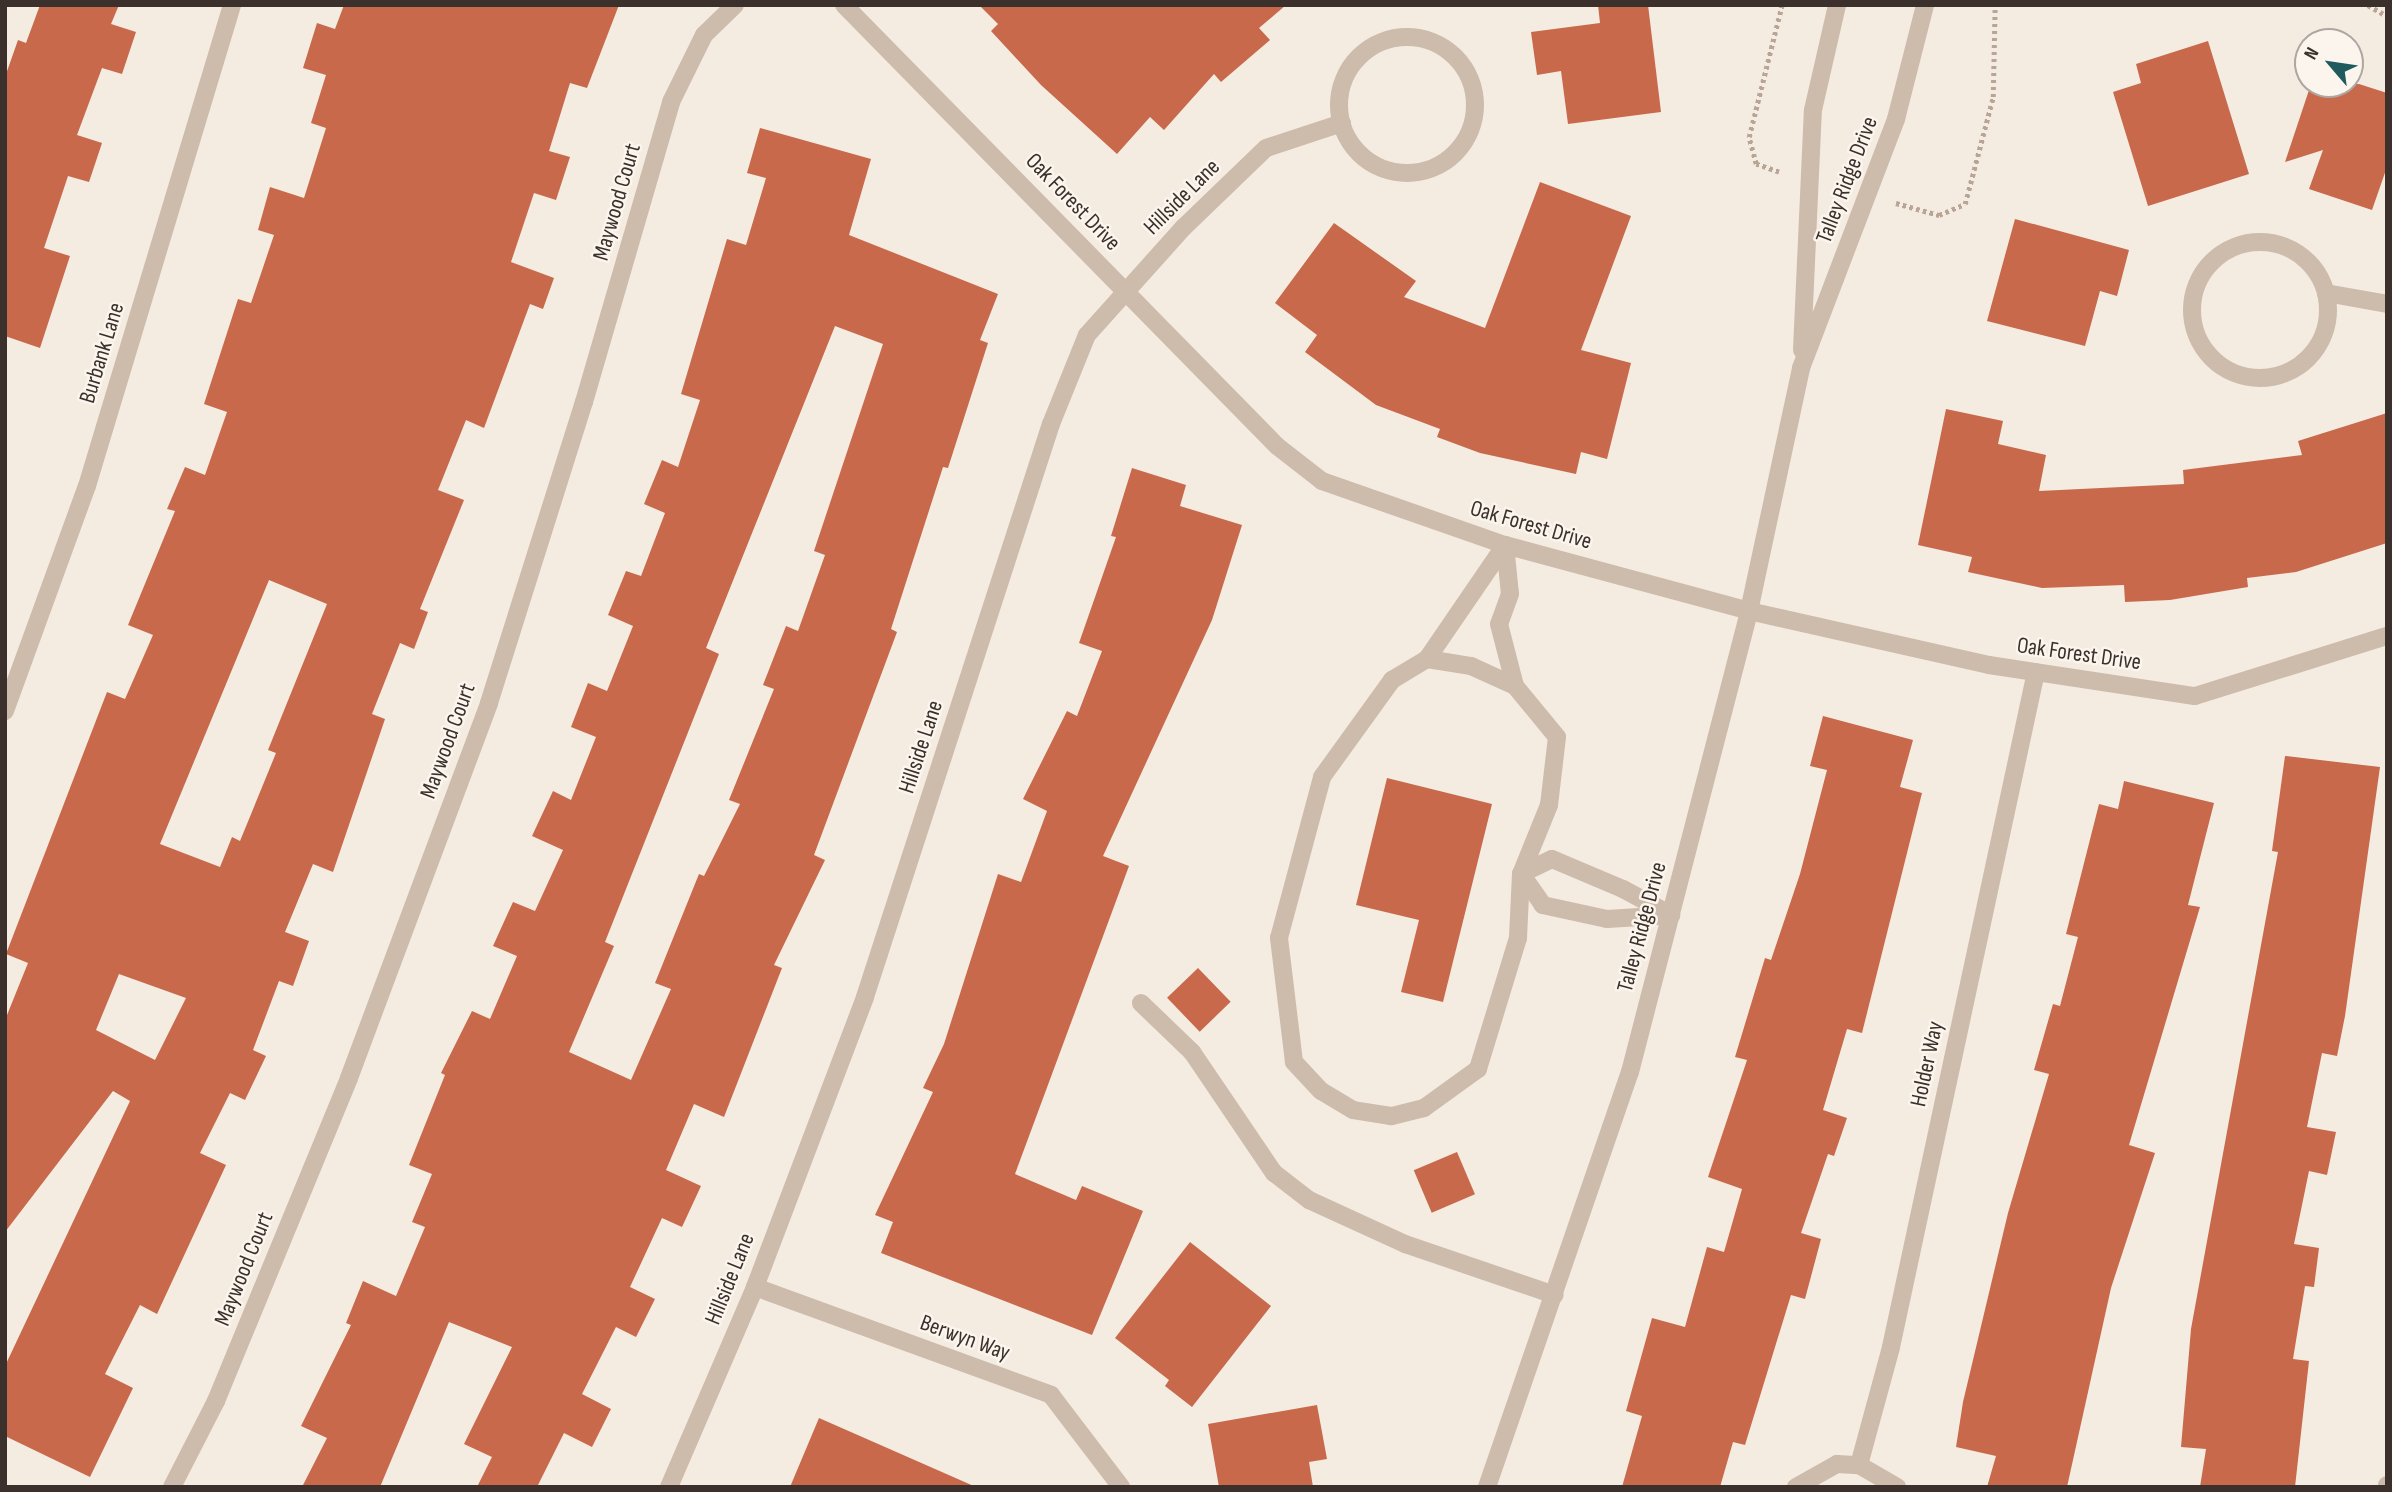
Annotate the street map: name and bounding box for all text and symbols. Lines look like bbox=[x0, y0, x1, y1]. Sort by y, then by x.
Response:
north arrow bbox=[2294, 28, 2364, 98]
text: N bbox=[2299, 44, 2324, 64]
street label: Talley Ridge Drive bbox=[1810, 113, 1884, 247]
street label: Maywood Court bbox=[587, 140, 647, 264]
street label: Oak Forest Drive bbox=[1020, 147, 1126, 257]
street label: Hillside Lane bbox=[1138, 153, 1226, 241]
street label: Burbank Lane bbox=[74, 299, 130, 407]
street label: Oak Forest Drive bbox=[1467, 495, 1595, 555]
street label: Oak Forest Drive bbox=[2015, 632, 2143, 676]
street label: Maywood Court bbox=[414, 680, 482, 802]
street label: Hillside Lane bbox=[893, 697, 949, 797]
street label: Talley Ridge Drive bbox=[1611, 859, 1673, 995]
street label: Holder Way bbox=[1905, 1019, 1949, 1109]
street label: Maywood Court bbox=[209, 1208, 279, 1330]
street label: Hillside Lane bbox=[699, 1229, 761, 1329]
street label: Berwyn Way bbox=[916, 1309, 1014, 1367]

